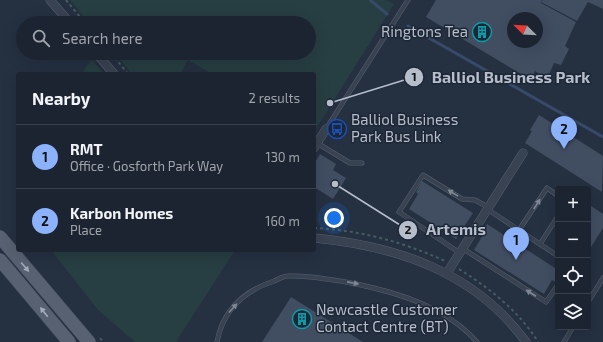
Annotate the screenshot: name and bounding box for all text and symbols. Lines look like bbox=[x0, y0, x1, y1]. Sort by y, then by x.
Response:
north arrow bbox=[507, 12, 543, 48]
search box bbox=[16, 16, 316, 60]
building icon: Ringtons Tea bbox=[471, 21, 493, 43]
place label: Ringtons Tea bbox=[381, 22, 468, 40]
icon: search bbox=[30, 27, 52, 49]
text: Search here bbox=[62, 29, 143, 47]
callout: Balliol Business Park bbox=[404, 63, 599, 91]
text: Balliol Business Park bbox=[432, 67, 590, 86]
text: 1 bbox=[411, 69, 417, 83]
text: Nearby bbox=[32, 88, 90, 108]
text: 2 results bbox=[248, 90, 300, 106]
place label: Balliol Business Park Bus Link bbox=[351, 110, 458, 145]
pin: 2 bbox=[551, 116, 577, 149]
bus stop icon: Balliol Business Park Bus Link bbox=[326, 118, 348, 140]
text: RMT bbox=[70, 140, 102, 158]
text: 1 bbox=[42, 149, 48, 165]
text: 130 m bbox=[265, 149, 300, 165]
text: Office · Gosforth Park Way bbox=[70, 158, 223, 174]
map controls bbox=[555, 186, 591, 330]
button: + bbox=[555, 186, 591, 222]
one-way arrow bbox=[447, 190, 459, 197]
one-way arrow bbox=[533, 198, 540, 209]
text: Karbon Homes bbox=[70, 204, 173, 222]
your location bbox=[324, 208, 344, 228]
text: 2 bbox=[41, 213, 49, 229]
text: 160 m bbox=[265, 213, 300, 229]
callout: Artemis bbox=[398, 216, 494, 244]
text: Artemis bbox=[426, 219, 486, 238]
text: Place bbox=[70, 222, 102, 238]
text: 2 bbox=[405, 222, 412, 236]
button: − bbox=[555, 222, 591, 258]
pin: 1 bbox=[503, 227, 529, 260]
button: locate bbox=[555, 258, 591, 294]
one-way arrow bbox=[21, 262, 30, 272]
one-way arrow bbox=[347, 281, 359, 287]
one-way arrow bbox=[525, 289, 537, 296]
button: layers bbox=[555, 294, 591, 330]
place label: Newcastle Customer Contact Centre (BT) bbox=[316, 300, 458, 335]
one-way arrow bbox=[229, 302, 238, 313]
one-way arrow bbox=[40, 306, 49, 317]
building icon: Newcastle Customer Contact Centre (BT) bbox=[291, 308, 313, 330]

